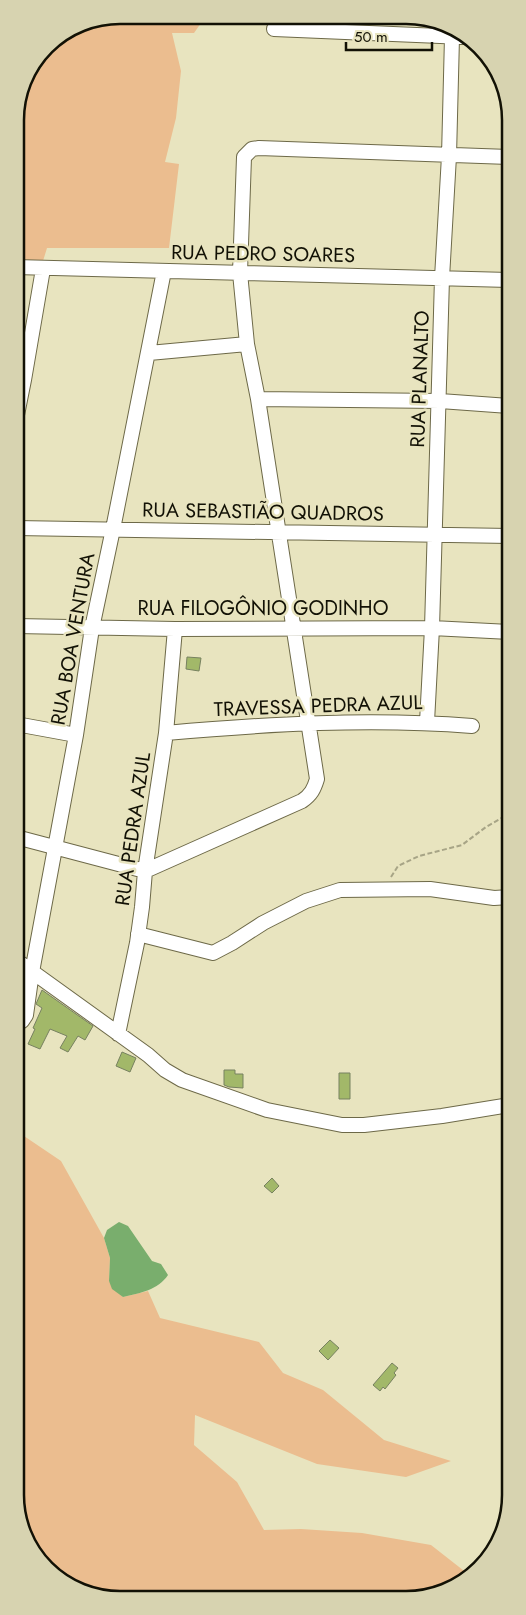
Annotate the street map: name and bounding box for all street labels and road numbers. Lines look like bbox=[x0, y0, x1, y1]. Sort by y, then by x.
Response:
street label: RUA PEDRO SOARES bbox=[171, 238, 355, 270]
street label: RUA PLANALTO bbox=[403, 310, 437, 448]
street label: RUA SEBASTIÃO QUADROS bbox=[142, 495, 384, 529]
street label: RUA BOA VENTURA bbox=[44, 550, 103, 727]
street label: RUA FILOGÔNIO GODINHO bbox=[138, 594, 388, 623]
street label: TRAVESSA PEDRA AZUL bbox=[213, 688, 423, 724]
street label: RUA PEDRA AZUL bbox=[108, 750, 158, 908]

